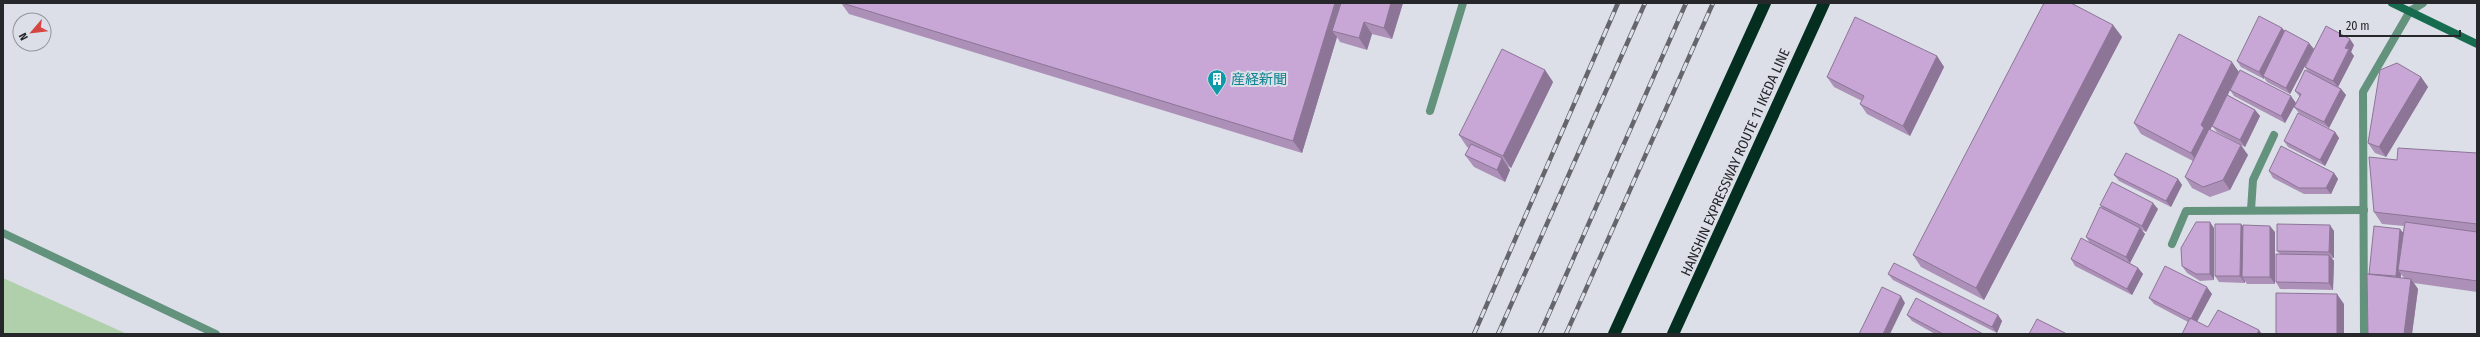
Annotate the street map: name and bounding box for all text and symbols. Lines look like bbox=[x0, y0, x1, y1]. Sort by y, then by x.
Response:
north arrow bbox=[12, 12, 52, 52]
scale bar bbox=[2340, 12, 2460, 38]
text: 20 m bbox=[2346, 19, 2370, 33]
text: N bbox=[16, 30, 31, 42]
street label: HANSHIN EXPRESSWAY ROUTE 11 IKEDA LINE bbox=[1677, 45, 1794, 279]
building icon: 産経新聞 bbox=[1206, 68, 1228, 96]
place label: 産経新聞 bbox=[1231, 71, 1287, 88]

